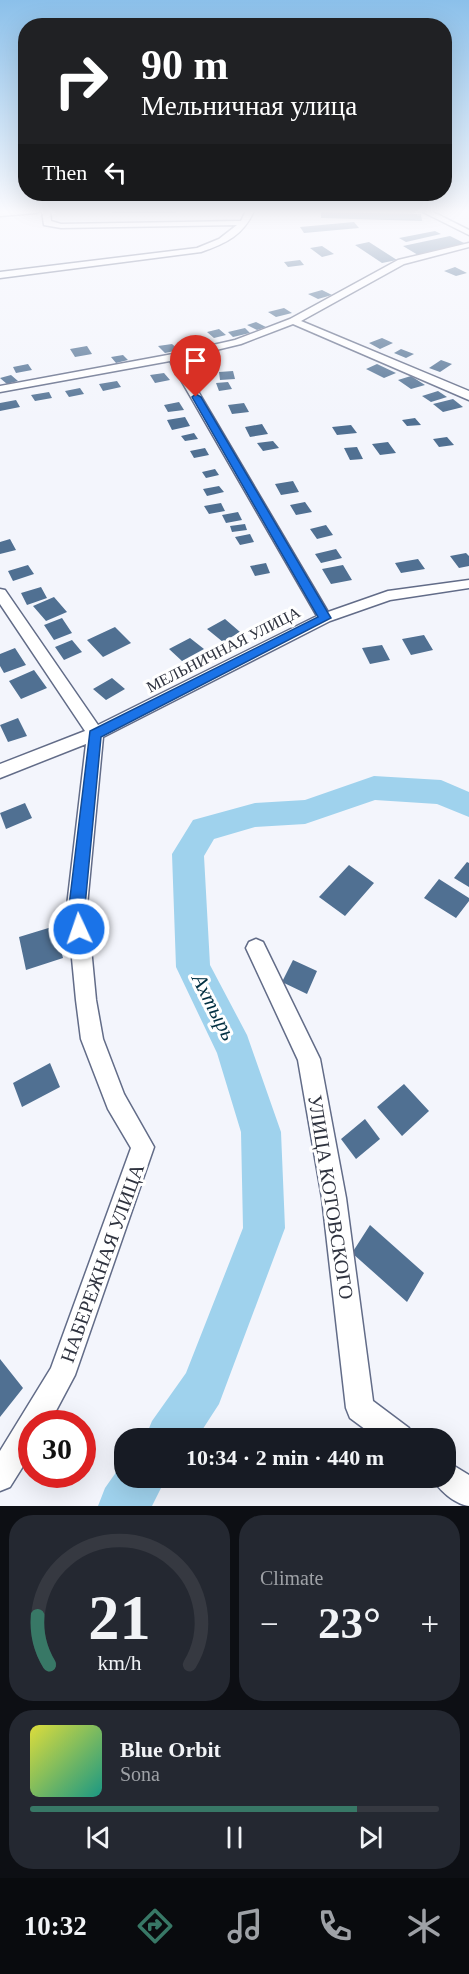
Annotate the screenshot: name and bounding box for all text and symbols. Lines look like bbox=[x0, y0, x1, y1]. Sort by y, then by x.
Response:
icon: right bbox=[42, 42, 120, 120]
text: 90 m bbox=[141, 42, 229, 88]
text: Мельничная улица bbox=[141, 91, 357, 121]
icon: left bbox=[99, 156, 132, 189]
text: Then bbox=[42, 160, 87, 185]
pin bbox=[170, 335, 221, 397]
icon: arrive bbox=[179, 344, 212, 377]
street label: МЕЛЬНИЧНАЯ УЛИЦА bbox=[144, 603, 304, 697]
position arrow bbox=[47, 897, 111, 961]
water label: Ахтырь bbox=[186, 968, 241, 1044]
street label: УЛИЦА КОТОВСКОГО bbox=[303, 1093, 358, 1301]
street label: НАБЕРЕЖНАЯ УЛИЦА bbox=[56, 1160, 149, 1366]
speed limit sign: 30 bbox=[18, 1410, 96, 1488]
text: 10:34 · 2 min · 440 m bbox=[186, 1445, 384, 1470]
text: Climate bbox=[260, 1567, 323, 1589]
text: 21 bbox=[88, 1583, 151, 1652]
text: 23° bbox=[318, 1598, 381, 1648]
text: − bbox=[260, 1606, 279, 1642]
text: + bbox=[420, 1606, 439, 1642]
text: km/h bbox=[97, 1651, 142, 1675]
text: Blue Orbit bbox=[120, 1737, 221, 1762]
text: Sona bbox=[120, 1763, 160, 1785]
icon: previous bbox=[82, 1821, 115, 1854]
icon: pause bbox=[218, 1821, 251, 1854]
icon: next bbox=[354, 1821, 387, 1854]
icon: directions bbox=[134, 1905, 176, 1947]
icon: music bbox=[224, 1905, 266, 1947]
icon: phone bbox=[314, 1905, 356, 1947]
icon: climate bbox=[403, 1905, 445, 1947]
text: 10:32 bbox=[24, 1911, 87, 1941]

